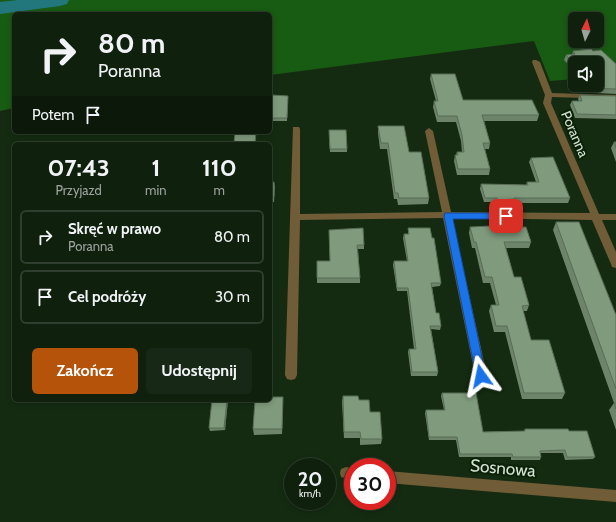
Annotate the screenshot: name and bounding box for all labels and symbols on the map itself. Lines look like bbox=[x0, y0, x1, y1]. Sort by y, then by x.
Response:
north arrow bbox=[568, 12, 604, 48]
street label: Poranna bbox=[557, 108, 593, 160]
pin bbox=[489, 199, 523, 233]
position arrow bbox=[460, 355, 502, 397]
street label: Sosnowa bbox=[469, 455, 537, 481]
speed limit sign: 30 bbox=[344, 458, 396, 510]

